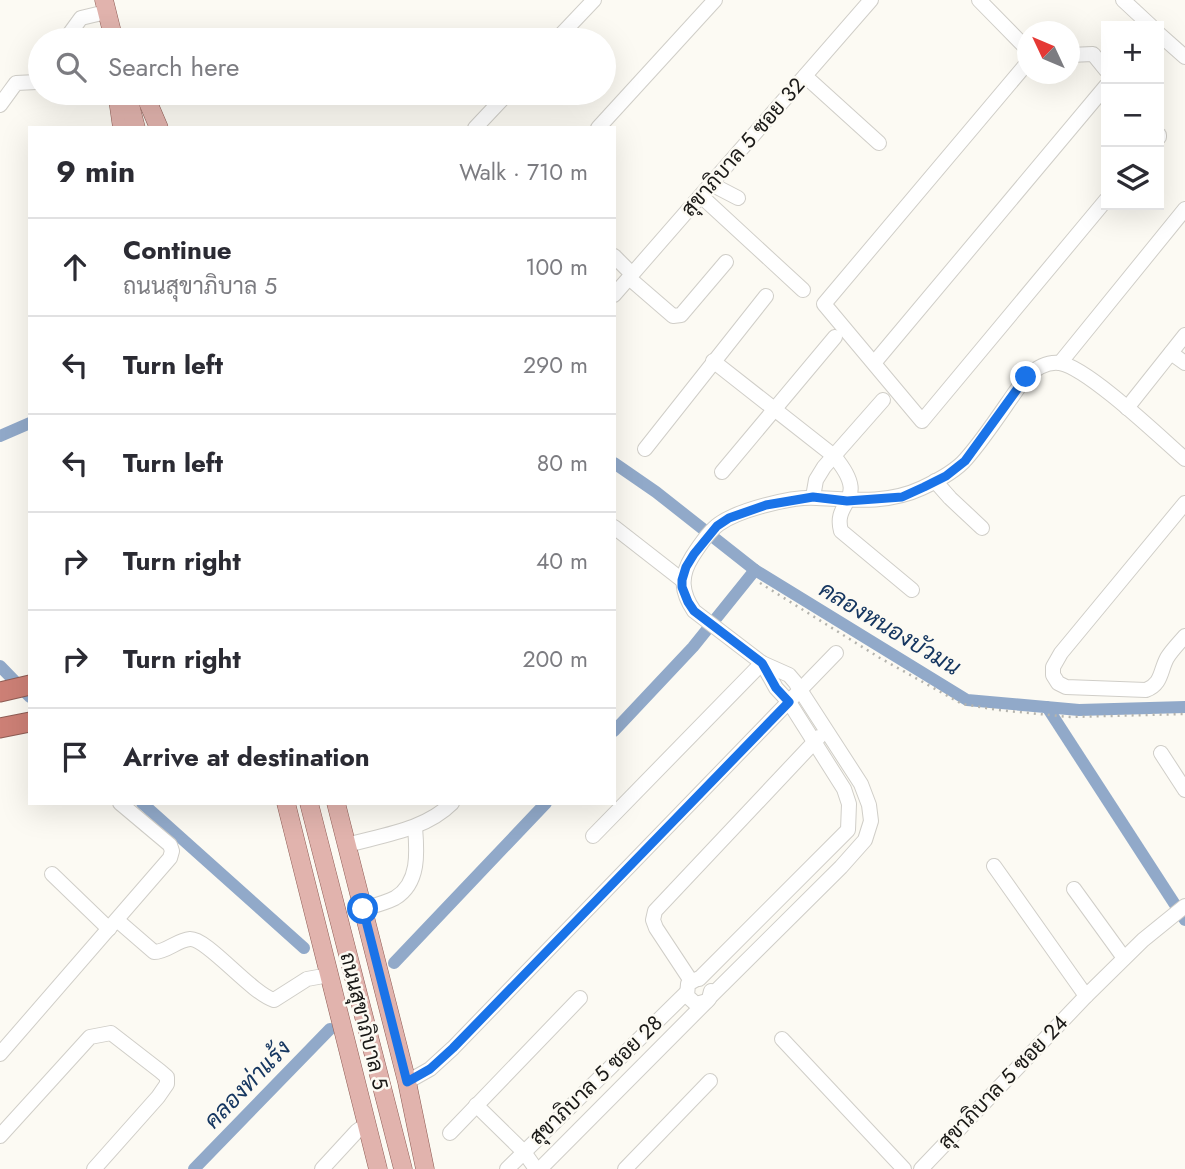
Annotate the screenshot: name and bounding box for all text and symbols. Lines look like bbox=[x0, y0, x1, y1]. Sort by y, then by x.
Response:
north arrow bbox=[1017, 21, 1080, 84]
map controls bbox=[1101, 21, 1164, 210]
button: + bbox=[1101, 21, 1164, 84]
search box bbox=[28, 28, 616, 105]
icon: search bbox=[52, 48, 90, 86]
text: Search here bbox=[108, 48, 240, 86]
street label: สุขาภิบาล 5 ซอย 32 bbox=[674, 71, 812, 223]
button: − bbox=[1101, 84, 1164, 147]
button: layers bbox=[1101, 147, 1164, 210]
text: 9 min bbox=[56, 150, 135, 193]
text: Walk · 710 m bbox=[459, 155, 588, 189]
text: Continue bbox=[123, 231, 232, 269]
icon: ahead bbox=[56, 248, 94, 286]
text: 100 m bbox=[525, 250, 588, 284]
text: ถนนสุขาภิบาล 5 bbox=[123, 269, 277, 303]
icon: left bbox=[56, 346, 94, 384]
text: Turn left bbox=[123, 346, 223, 384]
text: 290 m bbox=[523, 348, 588, 382]
route end bbox=[1010, 361, 1041, 392]
icon: left bbox=[56, 444, 94, 482]
text: Turn left bbox=[123, 444, 223, 482]
text: 80 m bbox=[537, 446, 588, 480]
icon: right bbox=[56, 542, 94, 580]
text: Turn right bbox=[123, 542, 241, 580]
text: 40 m bbox=[536, 544, 588, 578]
water label: คลองหนองบัวมน bbox=[813, 572, 968, 684]
icon: right bbox=[56, 640, 94, 678]
text: Turn right bbox=[123, 640, 241, 678]
text: 200 m bbox=[522, 642, 588, 676]
icon: arrive bbox=[56, 738, 94, 776]
text: Arrive at destination bbox=[123, 738, 370, 776]
route start bbox=[347, 893, 378, 924]
street label: ถนนสุขาภิบาล 5 bbox=[332, 949, 396, 1093]
street label: สุขาภิบาล 5 ซอย 28 bbox=[523, 1008, 669, 1152]
street label: สุขาภิบาล 5 ซอย 24 bbox=[931, 1008, 1075, 1156]
water label: คลองท่าแร้ง bbox=[196, 1032, 298, 1136]

